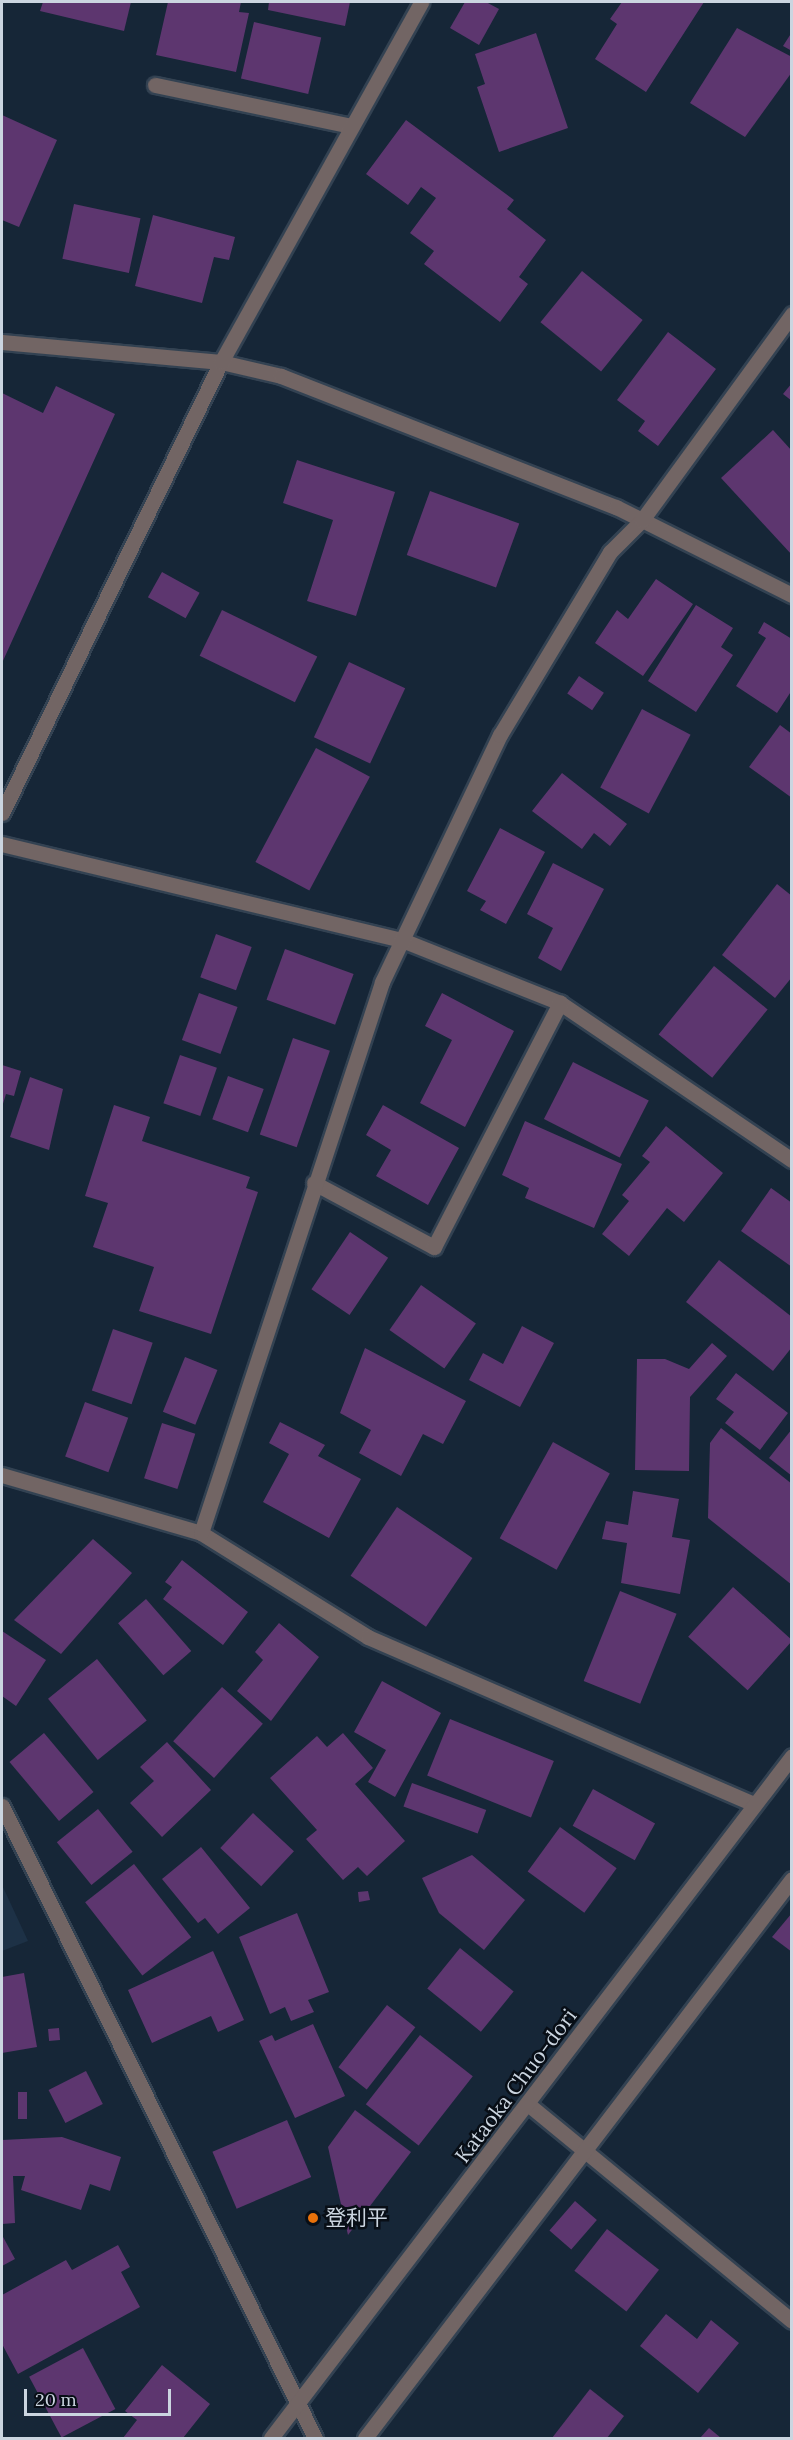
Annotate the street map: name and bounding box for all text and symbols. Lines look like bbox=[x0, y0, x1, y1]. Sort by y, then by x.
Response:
street label: Kataoka Chuo-dori bbox=[450, 2004, 582, 2168]
place label: 登利平 bbox=[325, 2205, 388, 2231]
marker: 登利平 bbox=[306, 2211, 320, 2225]
scale bar bbox=[27, 2377, 174, 2415]
text: 20 m bbox=[35, 2388, 77, 2411]

